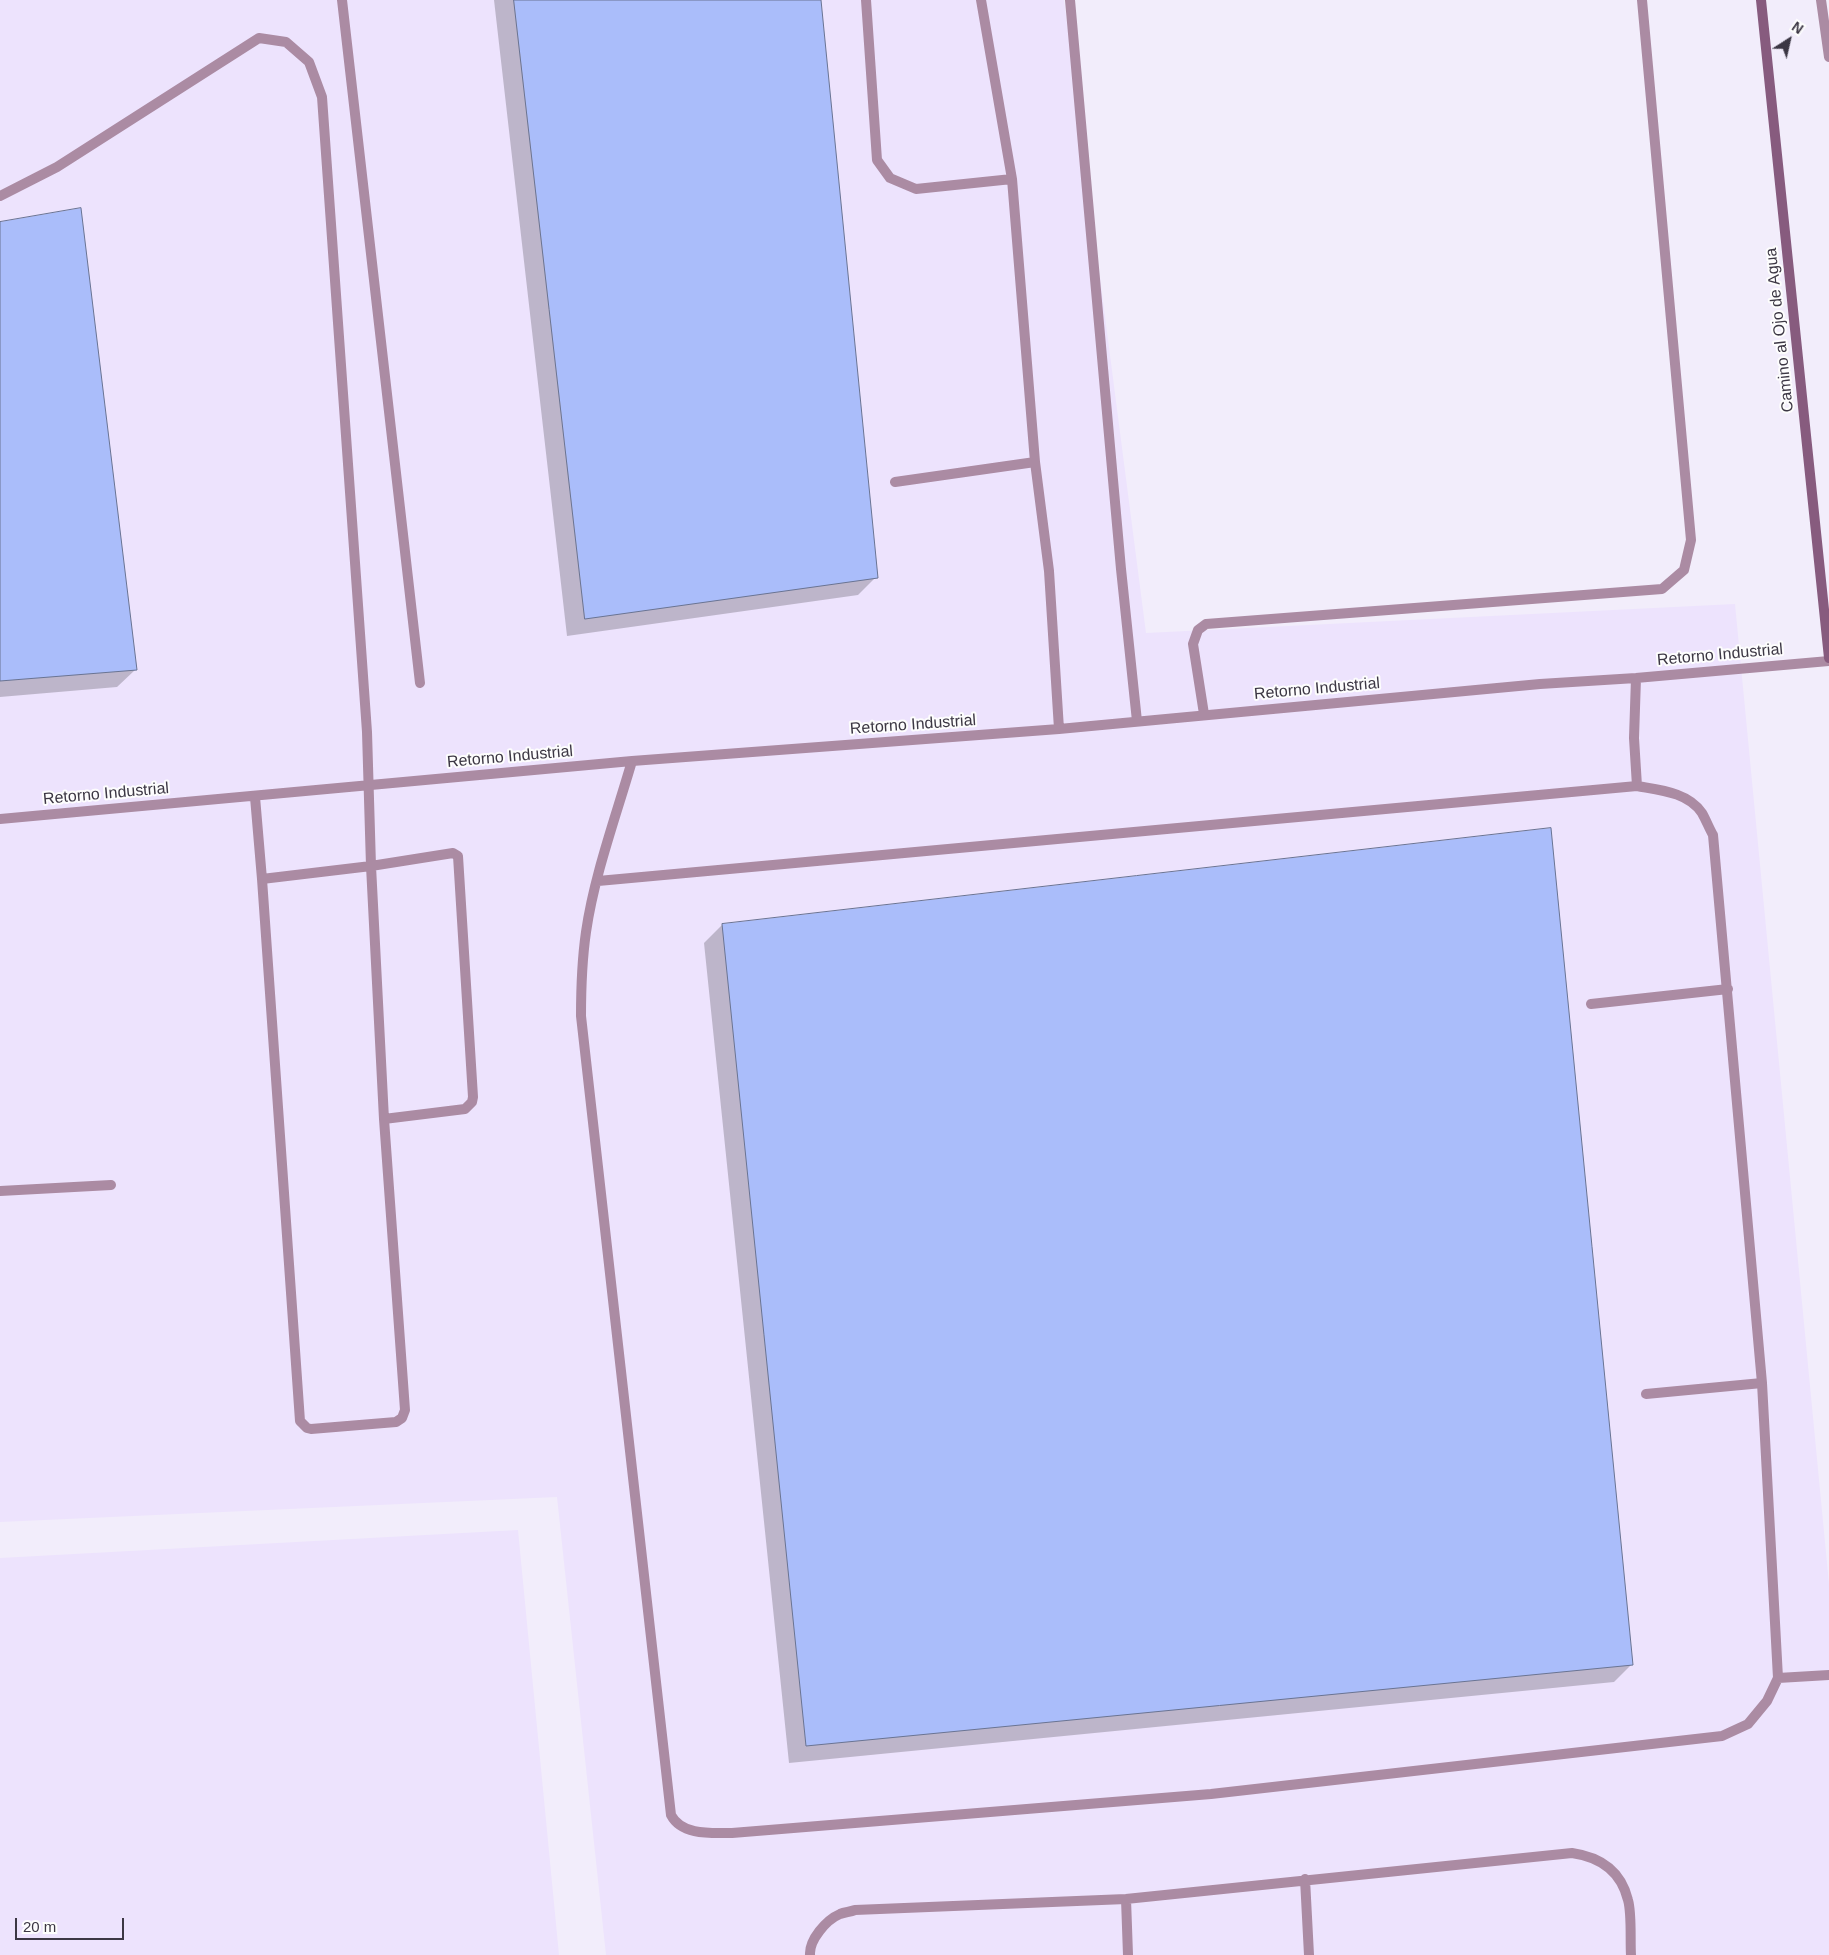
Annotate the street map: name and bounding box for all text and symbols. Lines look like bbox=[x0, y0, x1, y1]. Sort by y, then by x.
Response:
north arrow bbox=[1764, 15, 1814, 65]
text: N bbox=[1789, 18, 1806, 37]
street label: Camino al Ojo de Agua bbox=[1762, 247, 1798, 413]
street label: Retorno Industrial bbox=[1656, 640, 1784, 670]
street label: Retorno Industrial bbox=[1253, 674, 1381, 704]
street label: Retorno Industrial bbox=[849, 711, 977, 739]
street label: Retorno Industrial bbox=[446, 742, 574, 772]
street label: Retorno Industrial bbox=[42, 779, 170, 809]
scale bar bbox=[18, 1908, 126, 1940]
text: 20 m bbox=[23, 1918, 56, 1935]

